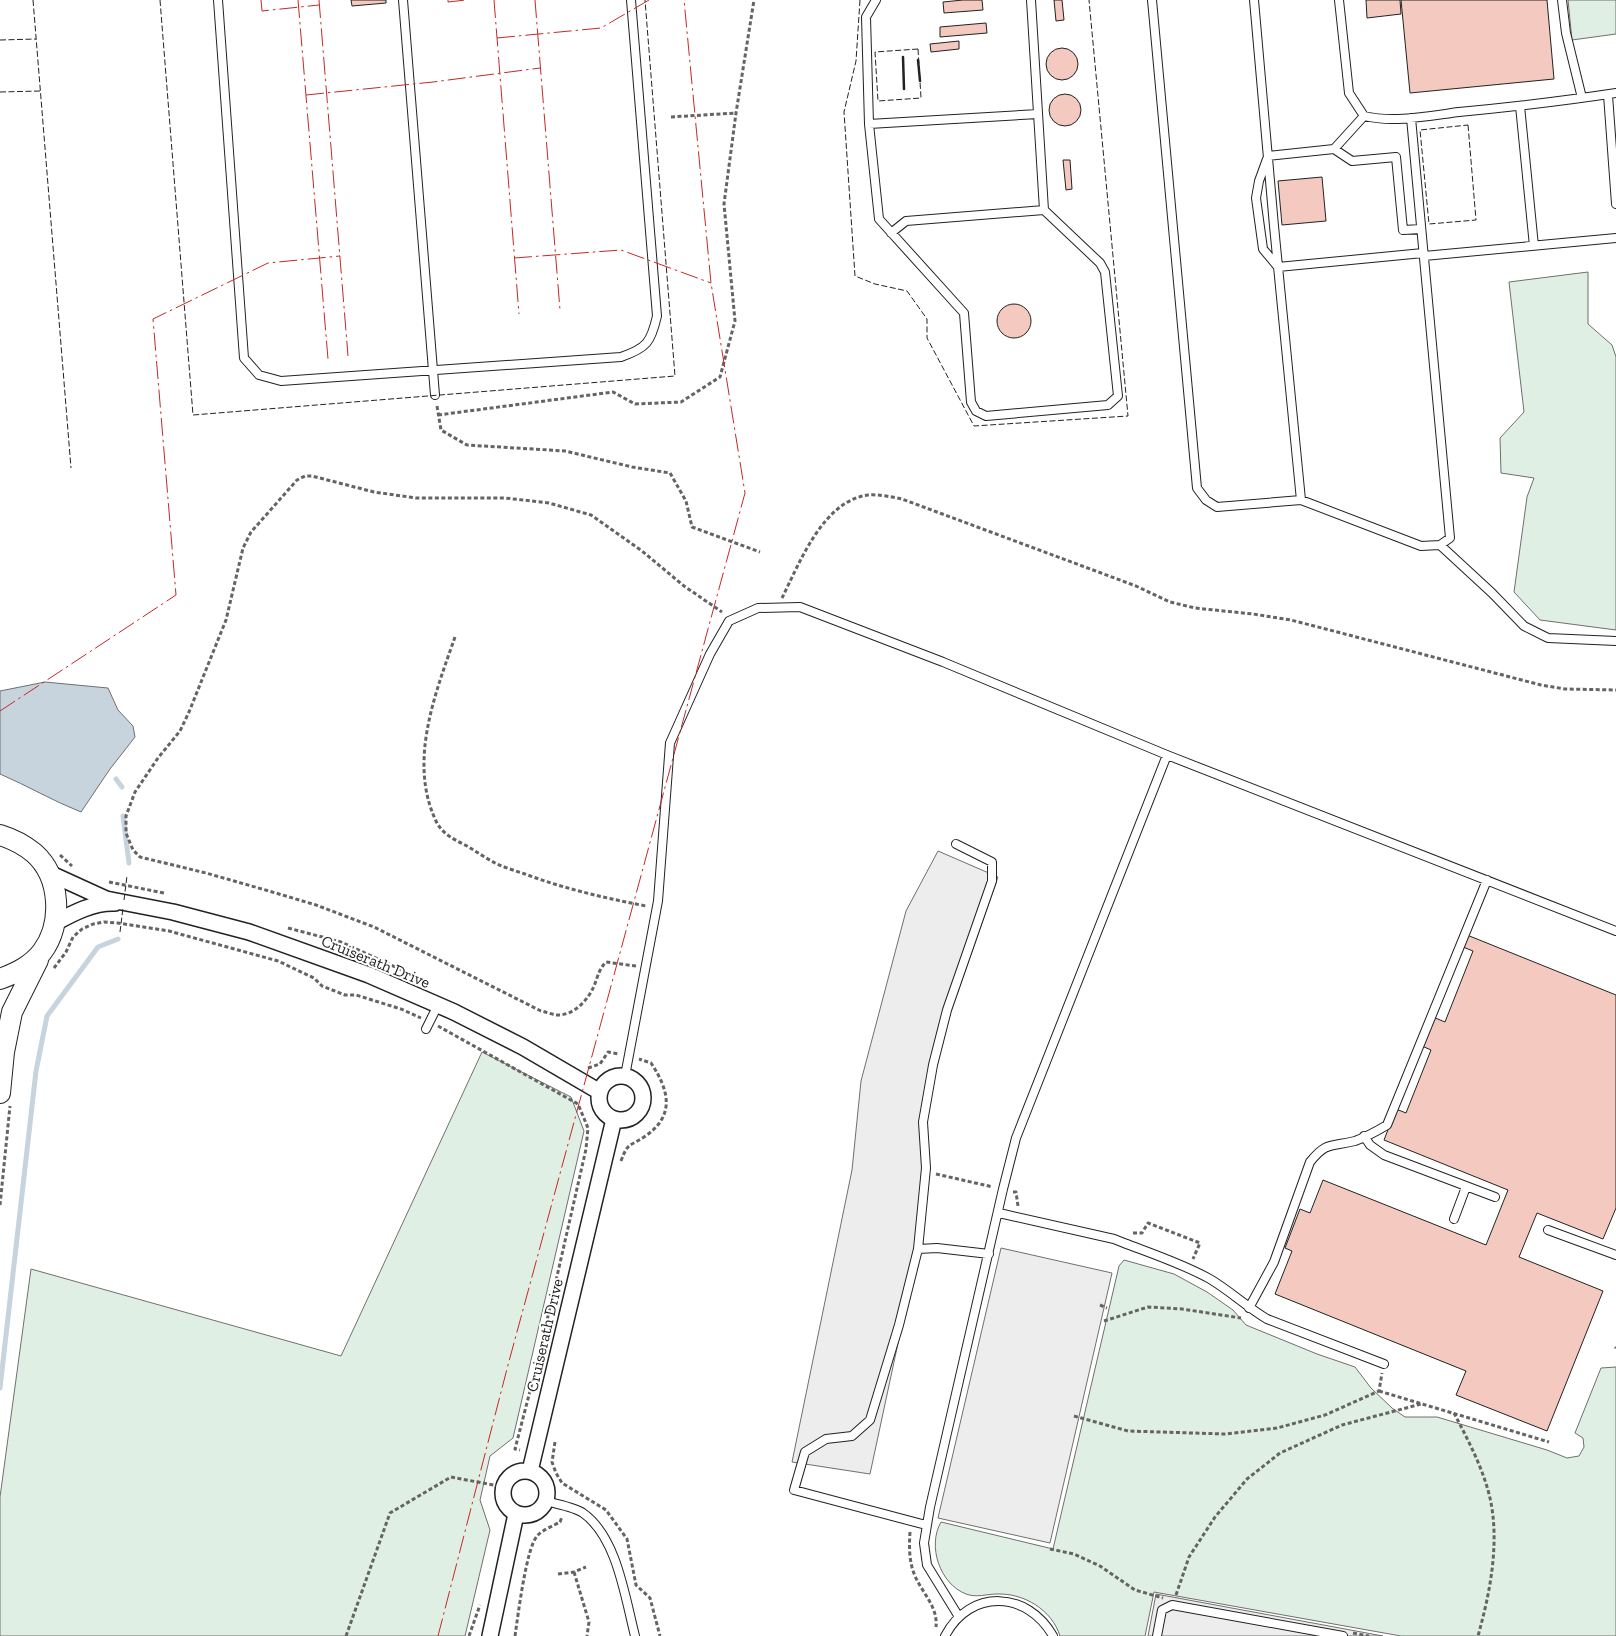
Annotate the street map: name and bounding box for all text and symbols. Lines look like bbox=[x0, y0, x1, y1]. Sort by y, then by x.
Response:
street label: Cruiserath Drive bbox=[319, 931, 433, 992]
street label: Cruiserath Drive bbox=[522, 1277, 567, 1394]

